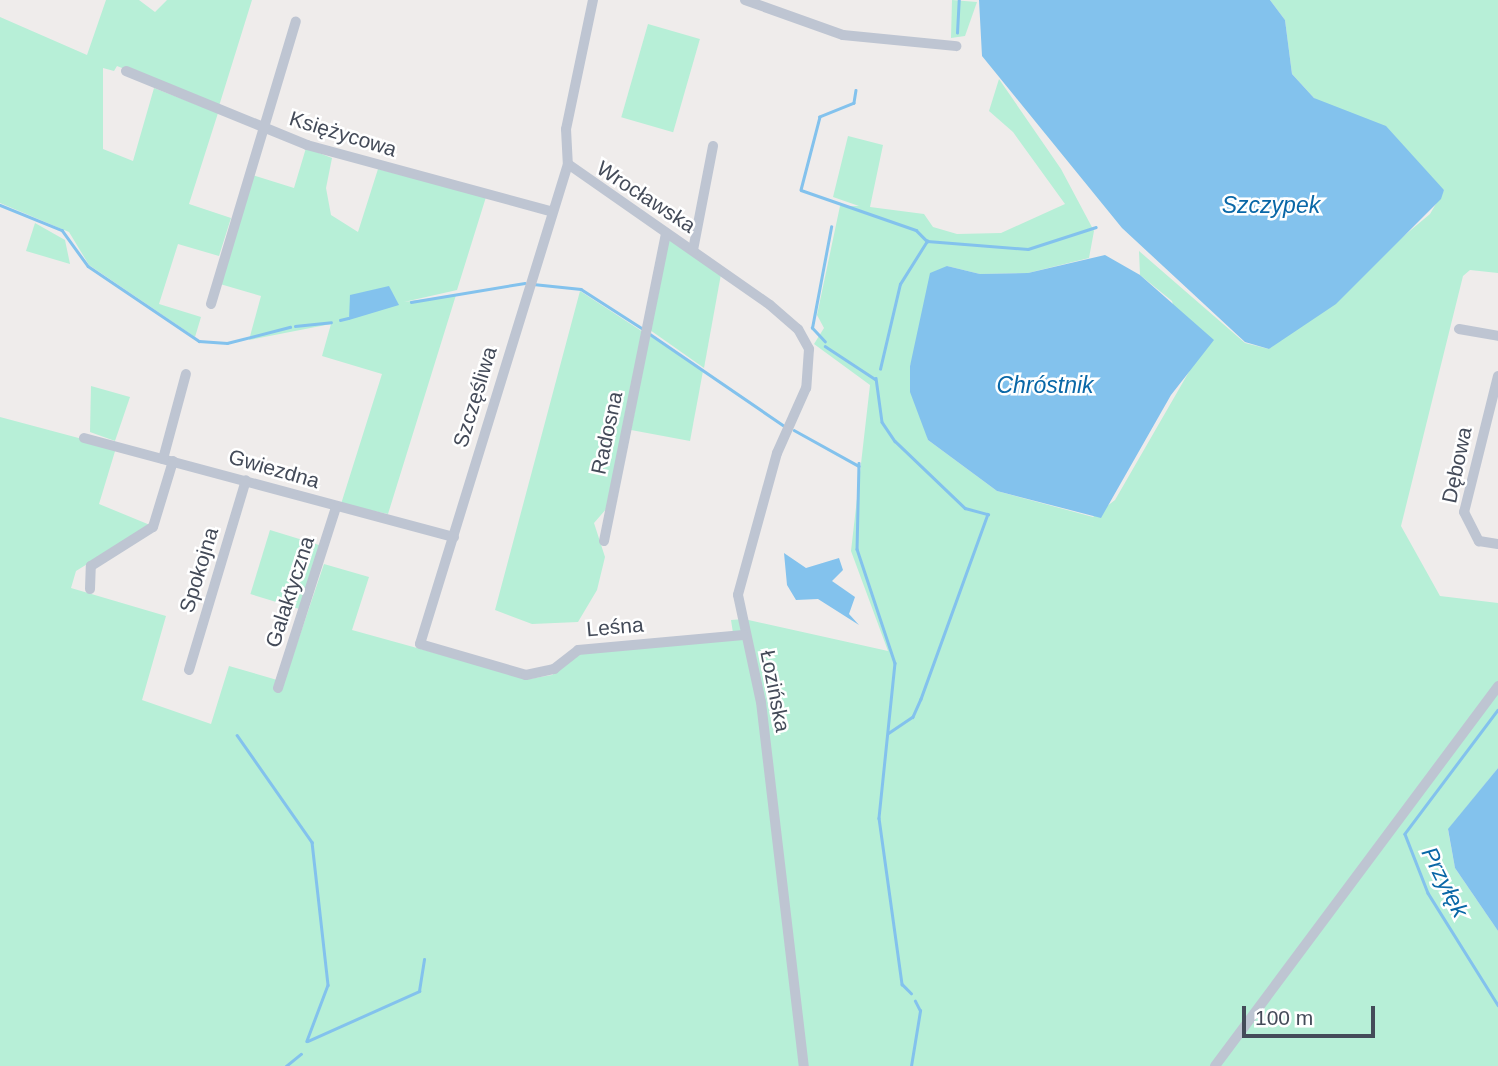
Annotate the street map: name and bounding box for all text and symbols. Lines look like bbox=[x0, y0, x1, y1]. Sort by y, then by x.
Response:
street label: Księżycowa bbox=[286, 106, 400, 162]
street label: Wrocławska bbox=[592, 156, 700, 238]
water label: Szczypek bbox=[1222, 191, 1320, 219]
street label: Szczęśliwa bbox=[448, 344, 502, 450]
water label: Chróstnik bbox=[996, 371, 1094, 399]
street label: Radosna bbox=[586, 389, 628, 477]
street label: Dębowa bbox=[1437, 425, 1477, 505]
street label: Gwiezdna bbox=[226, 444, 322, 494]
street label: Spokojna bbox=[174, 524, 224, 616]
street label: Galaktyczna bbox=[260, 533, 320, 651]
street label: Leśna bbox=[585, 612, 645, 642]
street label: Łozińska bbox=[755, 648, 795, 734]
water label: Przyłęk bbox=[1416, 842, 1474, 922]
scale bar bbox=[1246, 992, 1379, 1036]
text: 100 m bbox=[1255, 1006, 1313, 1029]

